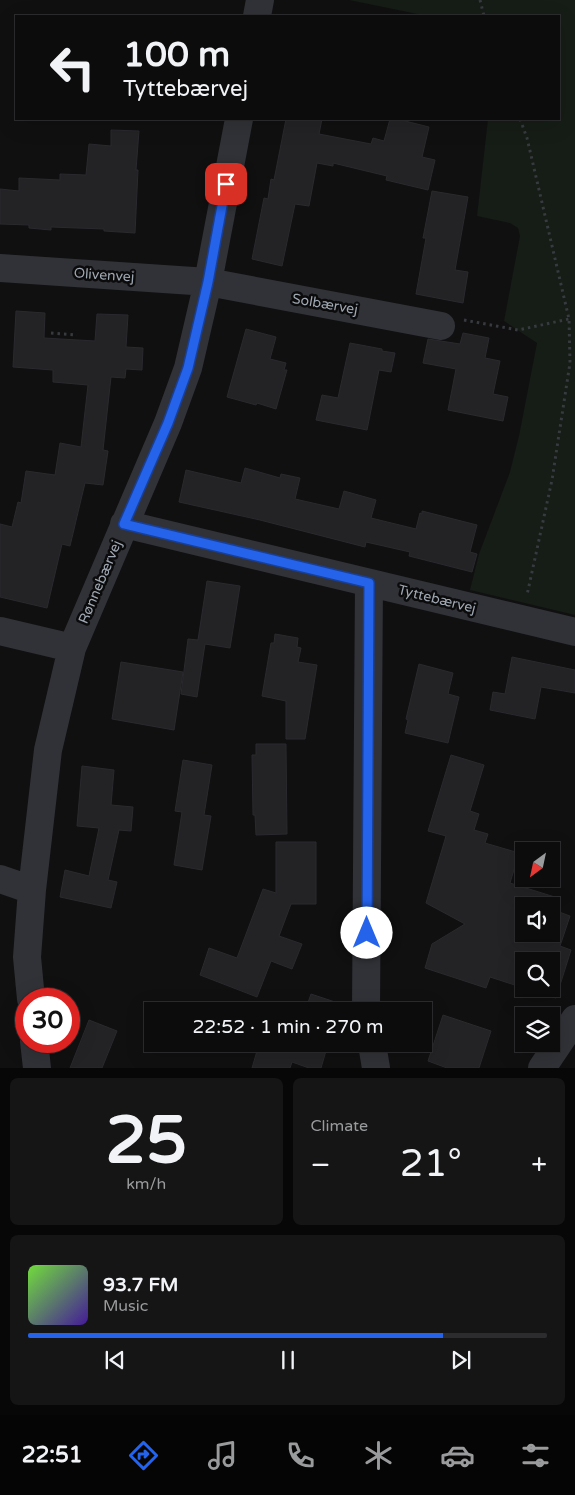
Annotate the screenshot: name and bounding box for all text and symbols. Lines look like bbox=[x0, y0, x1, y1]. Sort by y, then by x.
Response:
text: 100 m bbox=[123, 34, 230, 76]
icon: left bbox=[40, 35, 105, 100]
text: Tyttebærvej bbox=[123, 76, 248, 102]
pin bbox=[205, 163, 247, 205]
icon: arrive bbox=[212, 170, 240, 198]
street label: Olivenvej bbox=[73, 264, 135, 286]
street label: Solbærvej bbox=[291, 290, 359, 318]
street label: Rønnebærvej bbox=[75, 538, 125, 626]
street label: Tyttebærvej bbox=[396, 581, 478, 617]
north arrow bbox=[515, 842, 560, 888]
map controls bbox=[515, 842, 560, 1052]
button: sound bbox=[515, 897, 560, 942]
position arrow bbox=[340, 906, 392, 958]
button: search bbox=[515, 952, 560, 997]
speed limit sign: 30 bbox=[15, 988, 80, 1053]
button: layers bbox=[515, 1007, 560, 1052]
text: 22:52 · 1 min · 270 m bbox=[192, 1016, 384, 1038]
text: 25 bbox=[105, 1102, 187, 1181]
text: Climate bbox=[311, 1116, 368, 1136]
text: 21° bbox=[400, 1141, 462, 1187]
text: − bbox=[311, 1148, 330, 1182]
text: + bbox=[531, 1148, 547, 1182]
text: km/h bbox=[126, 1174, 166, 1194]
text: 93.7 FM bbox=[103, 1274, 178, 1296]
text: Music bbox=[103, 1296, 148, 1316]
icon: previous bbox=[101, 1346, 129, 1374]
icon: pause bbox=[274, 1346, 302, 1374]
icon: next bbox=[447, 1346, 475, 1374]
icon: directions bbox=[126, 1438, 161, 1473]
icon: music bbox=[205, 1438, 240, 1473]
icon: phone bbox=[283, 1438, 318, 1473]
icon: climate bbox=[361, 1438, 396, 1473]
icon: car bbox=[440, 1438, 475, 1473]
icon: filters bbox=[518, 1438, 553, 1473]
text: 22:51 bbox=[22, 1442, 83, 1468]

